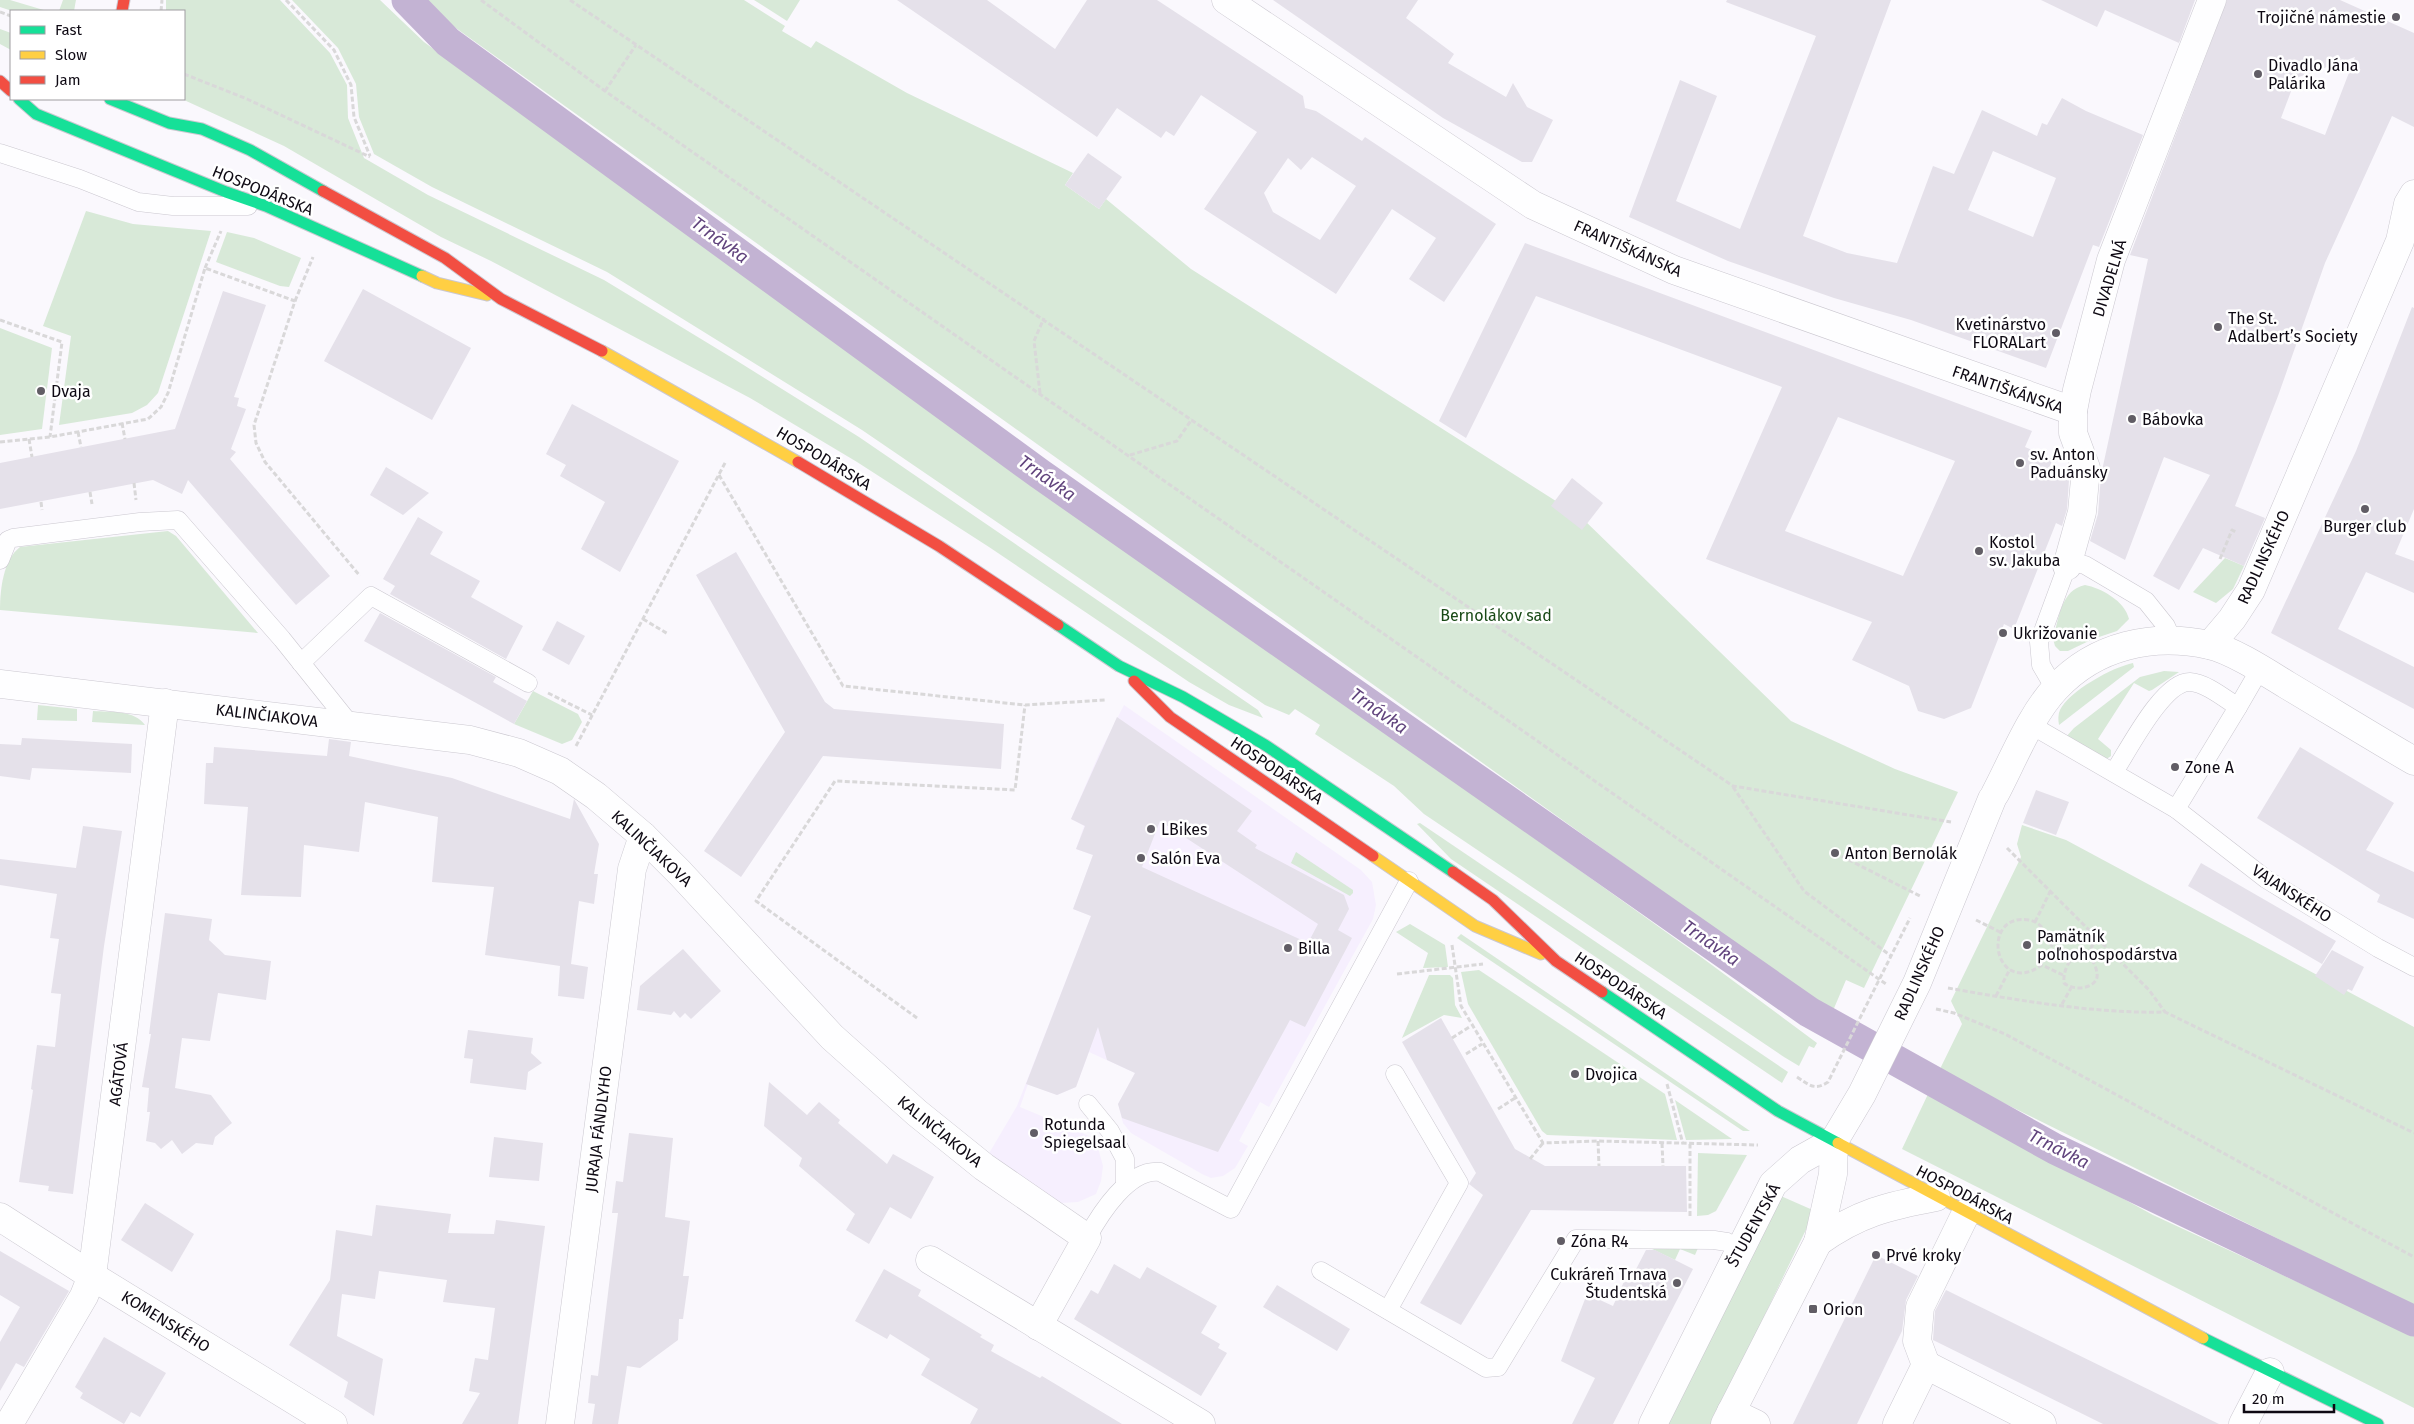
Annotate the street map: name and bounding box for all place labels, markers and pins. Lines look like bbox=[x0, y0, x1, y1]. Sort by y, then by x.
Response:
place label: Trojičné námestie bbox=[2257, 8, 2386, 27]
marker: Trojičné námestie bbox=[2390, 11, 2402, 23]
place label: Divadlo Jána Palárika bbox=[2268, 56, 2359, 93]
marker: Divadlo Jána Palárika bbox=[2252, 68, 2264, 80]
place label: The St. Adalbert’s Society bbox=[2228, 309, 2358, 346]
place label: Kvetinárstvo FLORALart bbox=[1956, 315, 2046, 352]
marker: The St. Adalbert’s Society bbox=[2212, 321, 2224, 333]
marker: Kvetinárstvo FLORALart bbox=[2050, 327, 2062, 339]
place label: Dvaja bbox=[51, 382, 91, 401]
marker: Dvaja bbox=[35, 385, 47, 397]
place label: Bábovka bbox=[2142, 410, 2204, 429]
marker: Bábovka bbox=[2126, 413, 2138, 425]
place label: sv. Anton Paduánsky bbox=[2030, 445, 2108, 482]
marker: sv. Anton Paduánsky bbox=[2014, 457, 2026, 469]
marker: Burger club bbox=[2359, 503, 2371, 515]
place label: Burger club bbox=[2323, 517, 2407, 536]
place label: Kostol sv. Jakuba bbox=[1989, 533, 2061, 570]
marker: Kostol sv. Jakuba bbox=[1973, 545, 1985, 557]
place label: Ukrižovanie bbox=[2013, 624, 2098, 643]
marker: Ukrižovanie bbox=[1997, 627, 2009, 639]
place label: Zone A bbox=[2185, 758, 2235, 777]
marker: Zone A bbox=[2169, 761, 2181, 773]
place label: LBikes bbox=[1161, 820, 1207, 839]
marker: LBikes bbox=[1145, 823, 1157, 835]
place label: Anton Bernolák bbox=[1845, 844, 1958, 863]
marker: Anton Bernolák bbox=[1829, 847, 1841, 859]
place label: Salón Eva bbox=[1151, 849, 1220, 868]
marker: Salón Eva bbox=[1135, 852, 1147, 864]
place label: Pamätník poľnohospodárstva bbox=[2037, 927, 2178, 964]
place label: Billa bbox=[1298, 939, 1330, 958]
marker: Pamätník poľnohospodárstva bbox=[2021, 939, 2033, 951]
marker: Billa bbox=[1282, 942, 1294, 954]
place label: Dvojica bbox=[1585, 1065, 1638, 1084]
marker: Dvojica bbox=[1569, 1068, 1581, 1080]
place label: Rotunda Spiegelsaal bbox=[1044, 1115, 1126, 1152]
marker: Rotunda Spiegelsaal bbox=[1028, 1127, 1040, 1139]
place label: Zóna R4 bbox=[1571, 1232, 1629, 1251]
marker: Zóna R4 bbox=[1555, 1235, 1567, 1247]
place label: Prvé kroky bbox=[1886, 1246, 1961, 1265]
marker: Prvé kroky bbox=[1870, 1249, 1882, 1261]
place label: Cukráreň Trnava Študentská bbox=[1550, 1265, 1667, 1302]
marker: Cukráreň Trnava Študentská bbox=[1671, 1277, 1683, 1289]
place label: Orion bbox=[1823, 1300, 1863, 1319]
marker: Orion bbox=[1807, 1303, 1819, 1315]

